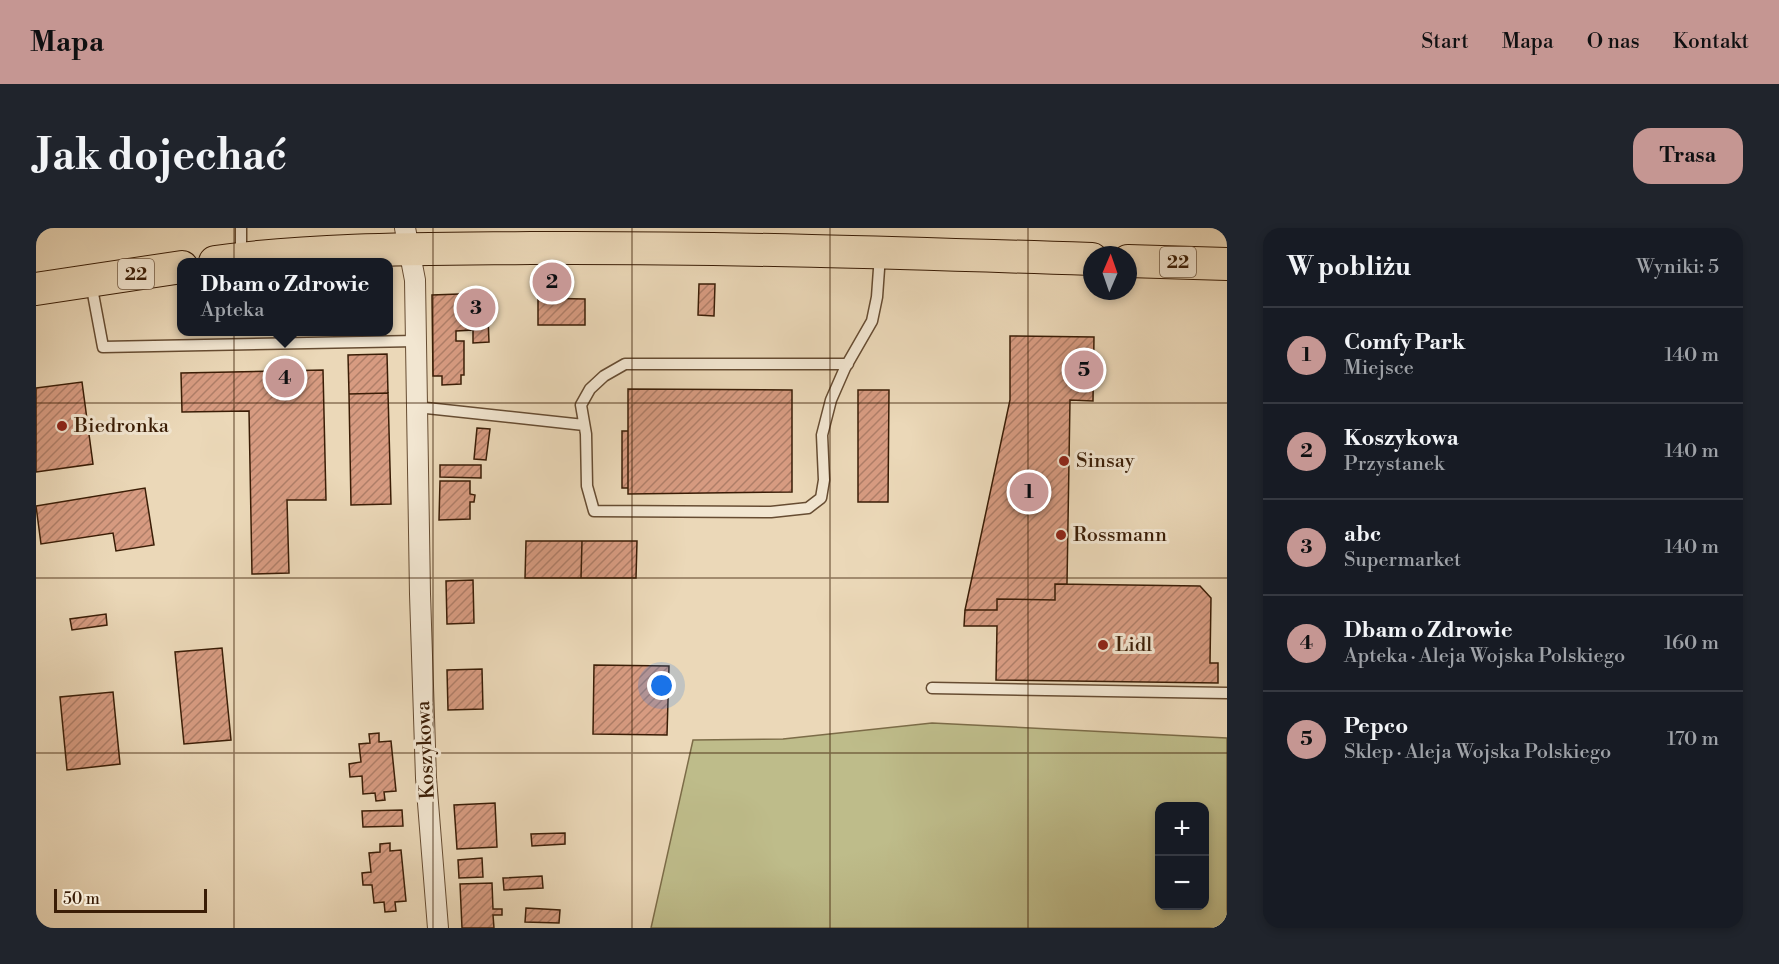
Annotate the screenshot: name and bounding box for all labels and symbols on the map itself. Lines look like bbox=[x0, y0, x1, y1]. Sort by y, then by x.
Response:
north arrow bbox=[1083, 246, 1137, 300]
road number: 22 bbox=[1160, 247, 1196, 277]
road number: 22 bbox=[118, 259, 154, 289]
pin: 2 bbox=[532, 260, 572, 304]
pin: 3 bbox=[456, 286, 496, 331]
pin: 5 bbox=[1064, 348, 1104, 392]
pin: 4 bbox=[266, 356, 304, 400]
place label: Biedronka bbox=[73, 414, 170, 439]
marker: Biedronka bbox=[55, 419, 69, 433]
place label: Sinsay bbox=[1076, 449, 1135, 474]
marker: Sinsay bbox=[1057, 454, 1071, 468]
pin: 1 bbox=[1010, 470, 1048, 514]
place label: Rossmann bbox=[1073, 523, 1167, 548]
marker: Rossmann bbox=[1054, 528, 1068, 542]
place label: Lidl bbox=[1115, 633, 1152, 658]
marker: Lidl bbox=[1096, 638, 1110, 652]
your location bbox=[647, 671, 676, 700]
street label: Koszykowa bbox=[411, 699, 441, 800]
scale bar bbox=[54, 886, 207, 914]

